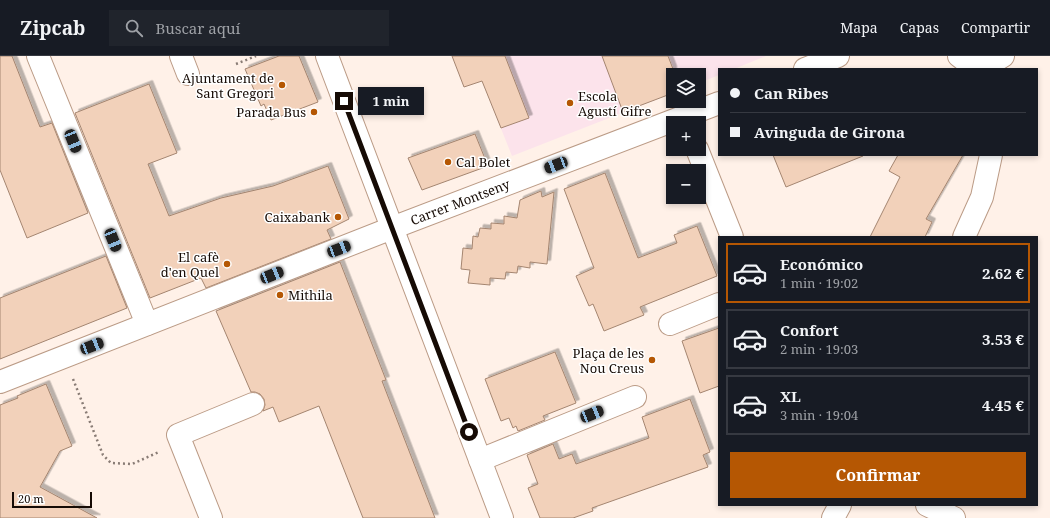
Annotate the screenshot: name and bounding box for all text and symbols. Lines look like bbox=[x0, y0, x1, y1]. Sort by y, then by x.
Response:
search box bbox=[109, 10, 389, 46]
text: Zipcab bbox=[20, 15, 85, 41]
icon: search bbox=[123, 17, 145, 39]
text: Buscar aquí bbox=[155, 18, 240, 38]
text: Mapa bbox=[840, 18, 878, 37]
text: Capas bbox=[900, 18, 939, 37]
text: Compartir bbox=[961, 18, 1030, 37]
map controls bbox=[666, 68, 706, 204]
button: layers bbox=[666, 68, 706, 108]
place label: Ajuntament de Sant Gregori bbox=[182, 69, 274, 102]
marker: Ajuntament de Sant Gregori bbox=[277, 80, 287, 90]
text: Can Ribes bbox=[754, 83, 828, 103]
callout: 1 min bbox=[358, 87, 424, 115]
place label: Escola Agustí Gifre bbox=[578, 87, 651, 120]
route end bbox=[335, 92, 353, 110]
text: 1 min bbox=[373, 92, 409, 110]
marker: Escola Agustí Gifre bbox=[565, 98, 575, 108]
place label: Parada Bus bbox=[236, 103, 306, 121]
marker: Parada Bus bbox=[309, 107, 319, 117]
button: + bbox=[666, 116, 706, 156]
text: Avinguda de Girona bbox=[754, 122, 905, 142]
car bbox=[63, 128, 83, 154]
place label: Cal Bolet bbox=[456, 153, 511, 171]
car bbox=[543, 155, 569, 175]
marker: Cal Bolet bbox=[443, 157, 453, 167]
button: − bbox=[666, 164, 706, 204]
street label: Carrer Montseny bbox=[408, 175, 513, 229]
place label: Caixabank bbox=[264, 208, 330, 226]
marker: Caixabank bbox=[333, 212, 343, 222]
car bbox=[103, 227, 123, 253]
car bbox=[326, 239, 352, 259]
place label: El cafè d'en Quel bbox=[161, 248, 219, 281]
text: Económico bbox=[780, 254, 863, 274]
icon: car bbox=[732, 255, 768, 291]
marker: El cafè d'en Quel bbox=[222, 259, 232, 269]
text: 2.62 € bbox=[982, 263, 1024, 283]
car bbox=[259, 265, 285, 285]
text: 1 min · 19:02 bbox=[780, 274, 858, 292]
place label: Mithila bbox=[288, 286, 333, 304]
marker: Mithila bbox=[275, 290, 285, 300]
text: Confort bbox=[780, 320, 839, 340]
icon: car bbox=[732, 321, 768, 357]
text: 3.53 € bbox=[982, 329, 1024, 349]
car bbox=[79, 336, 105, 356]
text: 2 min · 19:03 bbox=[780, 340, 858, 358]
place label: Plaça de les Nou Creus bbox=[573, 344, 644, 377]
marker: Plaça de les Nou Creus bbox=[647, 355, 657, 365]
text: XL bbox=[780, 386, 801, 406]
icon: car bbox=[732, 387, 768, 423]
text: 4.45 € bbox=[982, 395, 1024, 415]
car bbox=[579, 404, 605, 424]
text: 3 min · 19:04 bbox=[780, 406, 858, 424]
route start bbox=[460, 423, 478, 441]
button: Confirmar bbox=[730, 452, 1026, 498]
scale bar bbox=[12, 490, 92, 509]
text: 20 m bbox=[18, 491, 44, 506]

